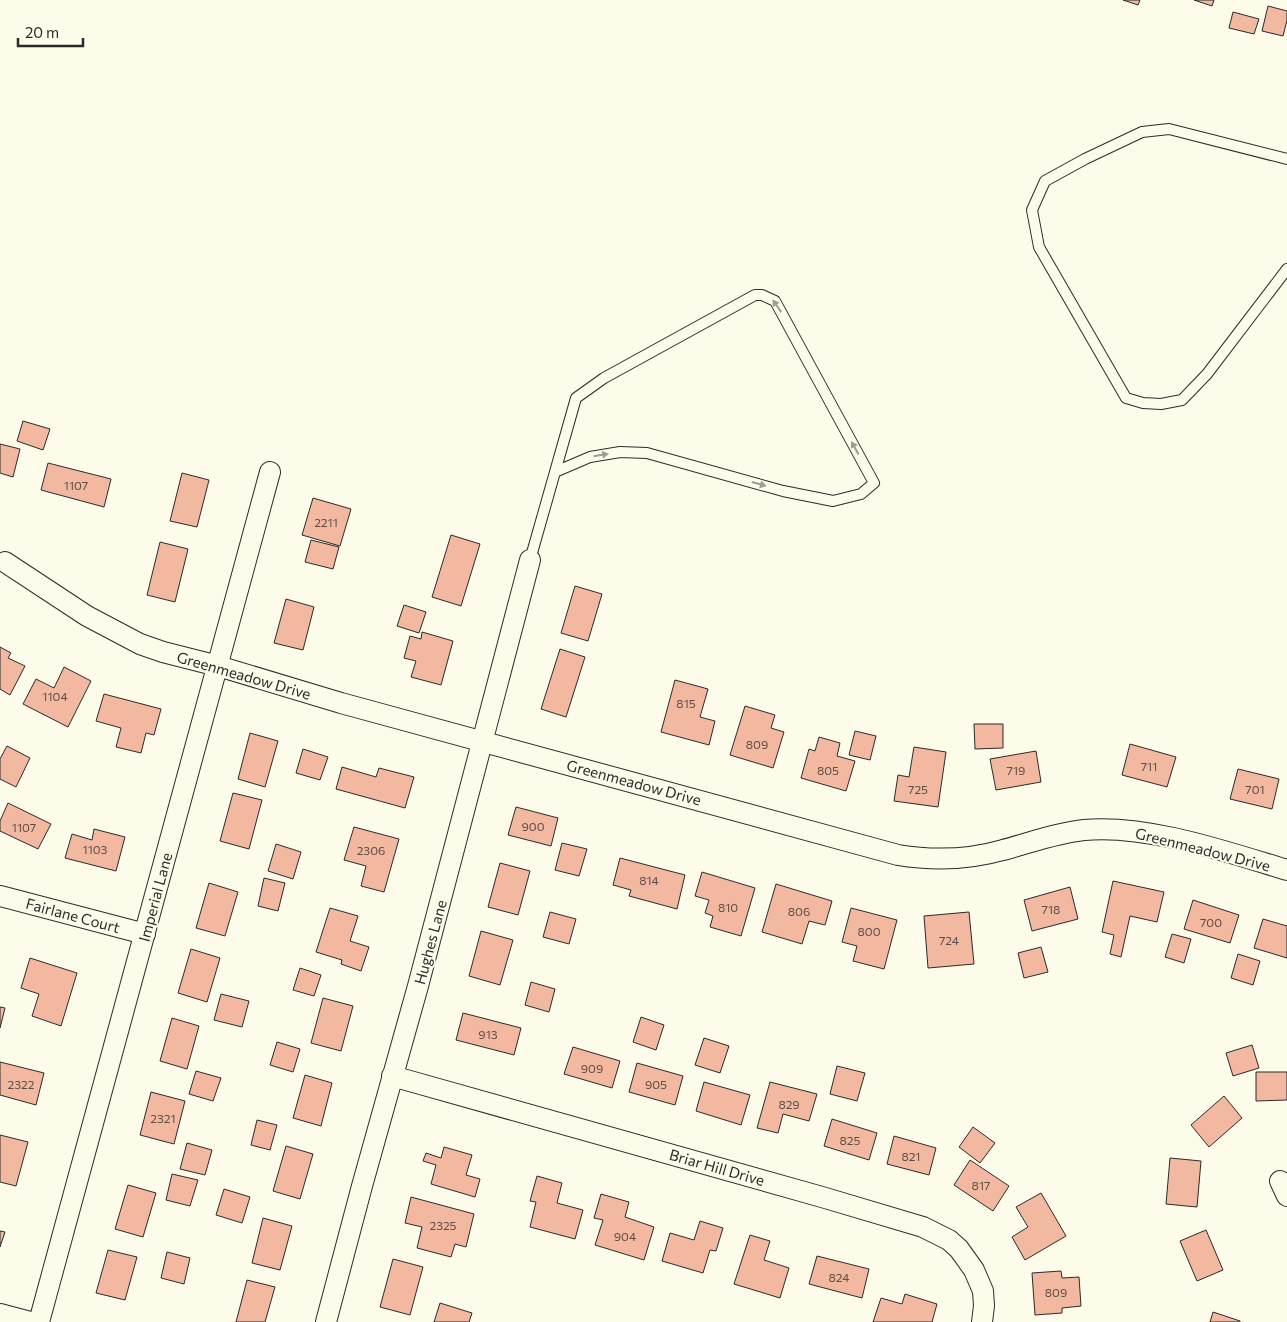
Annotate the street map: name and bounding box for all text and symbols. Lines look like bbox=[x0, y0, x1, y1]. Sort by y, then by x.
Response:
scale bar bbox=[18, 15, 82, 47]
text: 20 m bbox=[25, 23, 59, 41]
one-way arrow bbox=[772, 299, 782, 313]
one-way arrow bbox=[851, 441, 859, 455]
one-way arrow bbox=[593, 451, 609, 459]
house number: 1107 bbox=[64, 478, 88, 492]
one-way arrow bbox=[751, 481, 766, 489]
house number: 2211 bbox=[314, 515, 338, 529]
street label: Greenmeadow Drive bbox=[175, 647, 313, 703]
house number: 1104 bbox=[42, 689, 68, 703]
house number: 815 bbox=[676, 696, 696, 710]
house number: 809 bbox=[746, 737, 768, 751]
street label: Greenmeadow Drive bbox=[565, 755, 703, 809]
house number: 711 bbox=[1141, 759, 1157, 773]
house number: 805 bbox=[817, 763, 839, 777]
house number: 719 bbox=[1007, 763, 1025, 777]
house number: 725 bbox=[908, 782, 928, 796]
house number: 701 bbox=[1245, 782, 1265, 796]
house number: 900 bbox=[522, 819, 545, 833]
house number: 1107 bbox=[12, 820, 36, 834]
street label: Greenmeadow Drive bbox=[1134, 824, 1272, 875]
house number: 1103 bbox=[83, 842, 108, 856]
house number: 2306 bbox=[357, 843, 385, 857]
street label: Imperial Lane bbox=[134, 850, 176, 943]
house number: 814 bbox=[639, 873, 659, 887]
street label: Fairlane Court bbox=[24, 894, 122, 936]
street label: Hughes Lane bbox=[410, 898, 450, 986]
house number: 810 bbox=[718, 900, 738, 914]
house number: 718 bbox=[1042, 902, 1060, 916]
house number: 806 bbox=[788, 904, 810, 918]
house number: 700 bbox=[1200, 915, 1222, 929]
house number: 800 bbox=[858, 924, 881, 938]
house number: 724 bbox=[939, 933, 959, 947]
house number: 913 bbox=[478, 1027, 498, 1041]
house number: 909 bbox=[581, 1061, 603, 1075]
house number: 2322 bbox=[8, 1077, 35, 1091]
house number: 905 bbox=[645, 1077, 667, 1091]
house number: 829 bbox=[778, 1097, 800, 1111]
house number: 2321 bbox=[150, 1111, 176, 1125]
house number: 825 bbox=[840, 1133, 860, 1147]
street label: Briar Hill Drive bbox=[667, 1145, 767, 1189]
house number: 821 bbox=[901, 1149, 921, 1163]
house number: 817 bbox=[972, 1178, 990, 1192]
house number: 2325 bbox=[429, 1218, 457, 1232]
house number: 904 bbox=[614, 1229, 636, 1243]
house number: 824 bbox=[829, 1270, 849, 1284]
house number: 809 bbox=[1045, 1285, 1067, 1299]

